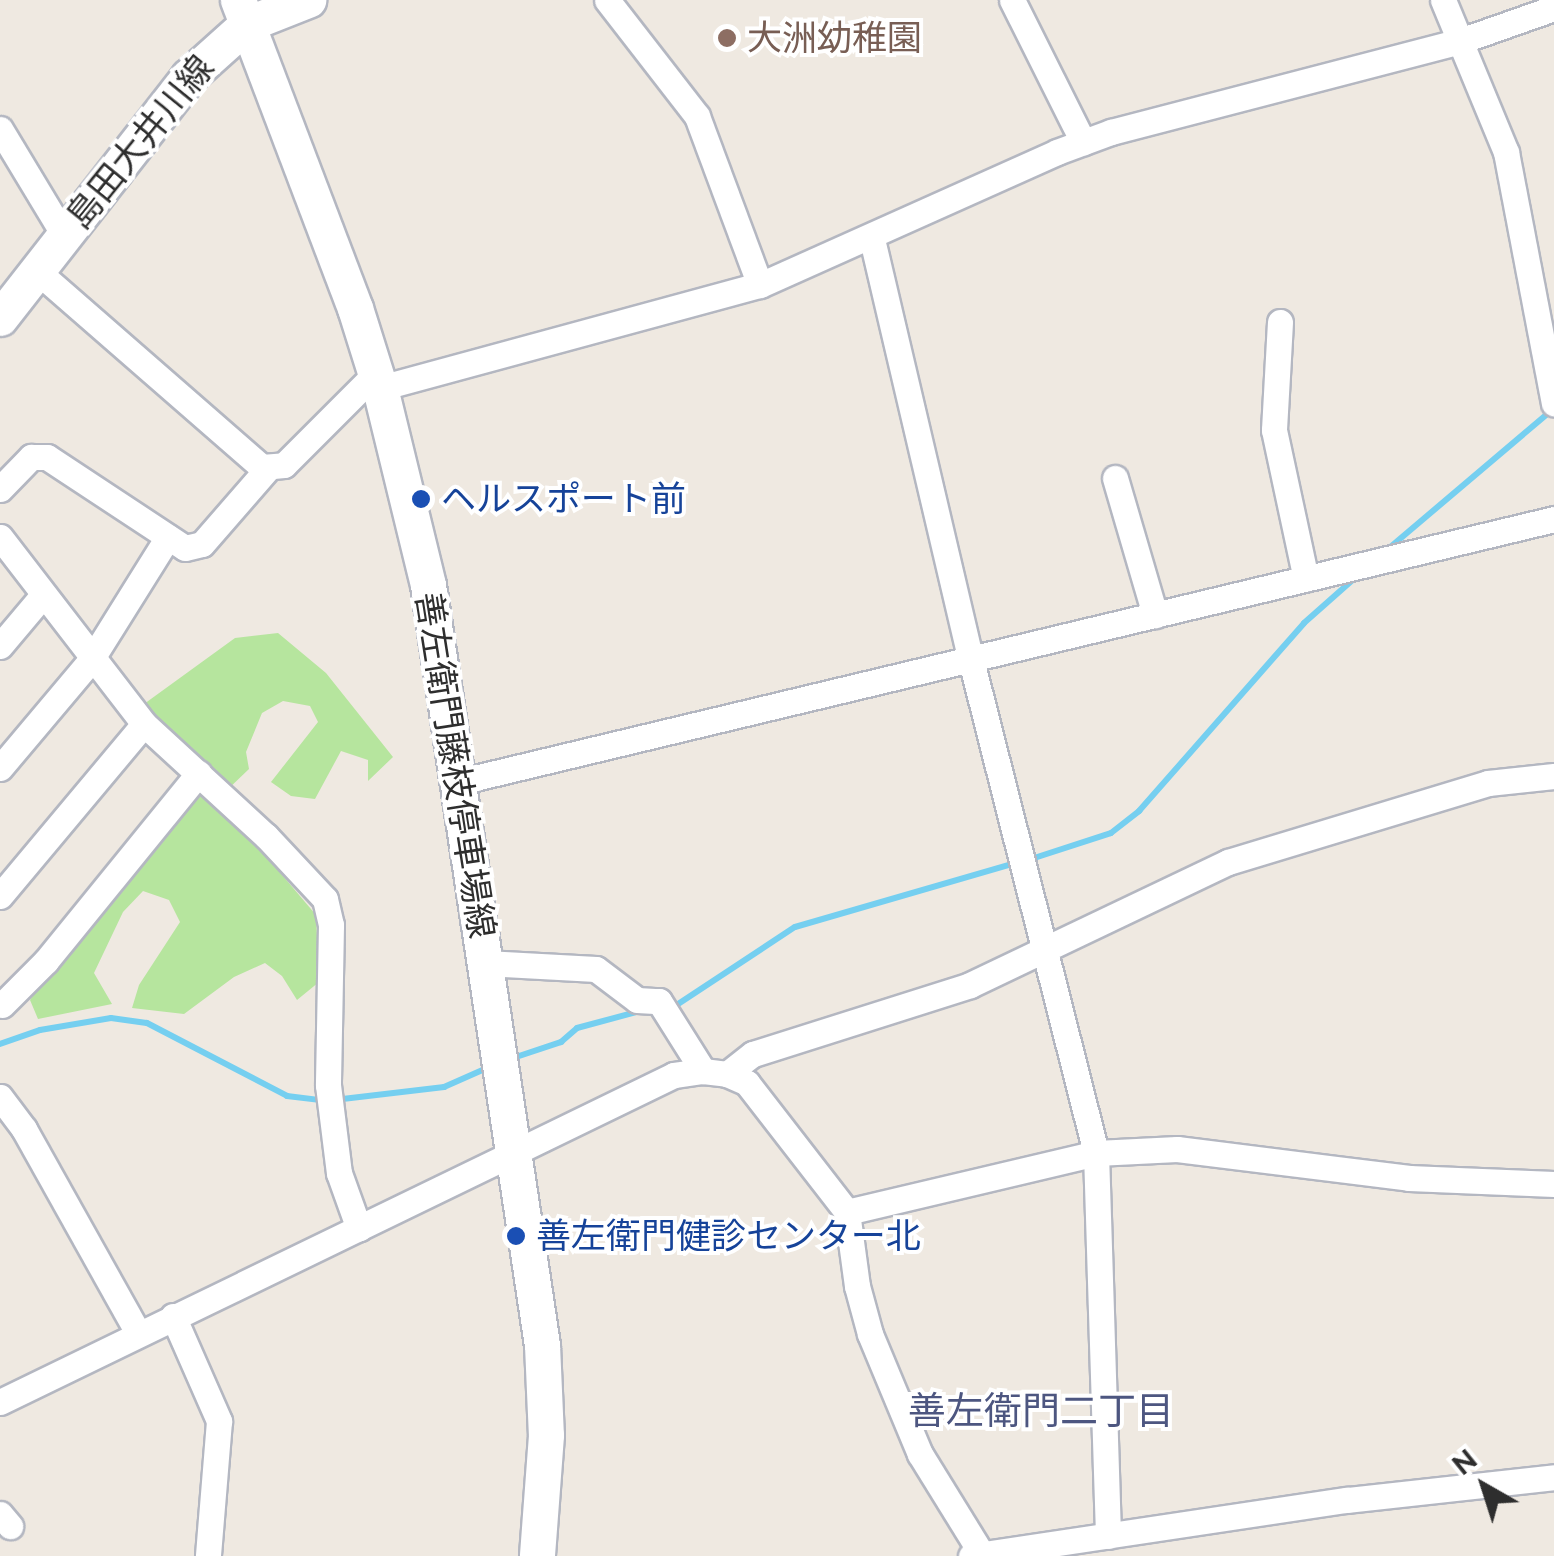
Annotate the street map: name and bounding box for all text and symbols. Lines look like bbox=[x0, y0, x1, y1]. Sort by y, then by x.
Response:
place label: 大洲幼稚園 bbox=[747, 17, 922, 59]
marker: 大洲幼稚園 bbox=[716, 27, 738, 49]
street label: 島田大井川線 bbox=[58, 47, 222, 237]
place label: ヘルスポート前 bbox=[441, 478, 686, 520]
marker: ヘルスポート前 bbox=[410, 488, 432, 510]
street label: 善左衛門藤枝停車場線 bbox=[407, 589, 503, 941]
place label: 善左衛門健診センター北 bbox=[536, 1215, 921, 1257]
marker: 善左衛門健診センター北 bbox=[505, 1225, 527, 1247]
district label: 善左衛門二丁目 bbox=[908, 1388, 1174, 1434]
north arrow bbox=[1434, 1436, 1534, 1536]
text: N bbox=[1446, 1443, 1483, 1482]

